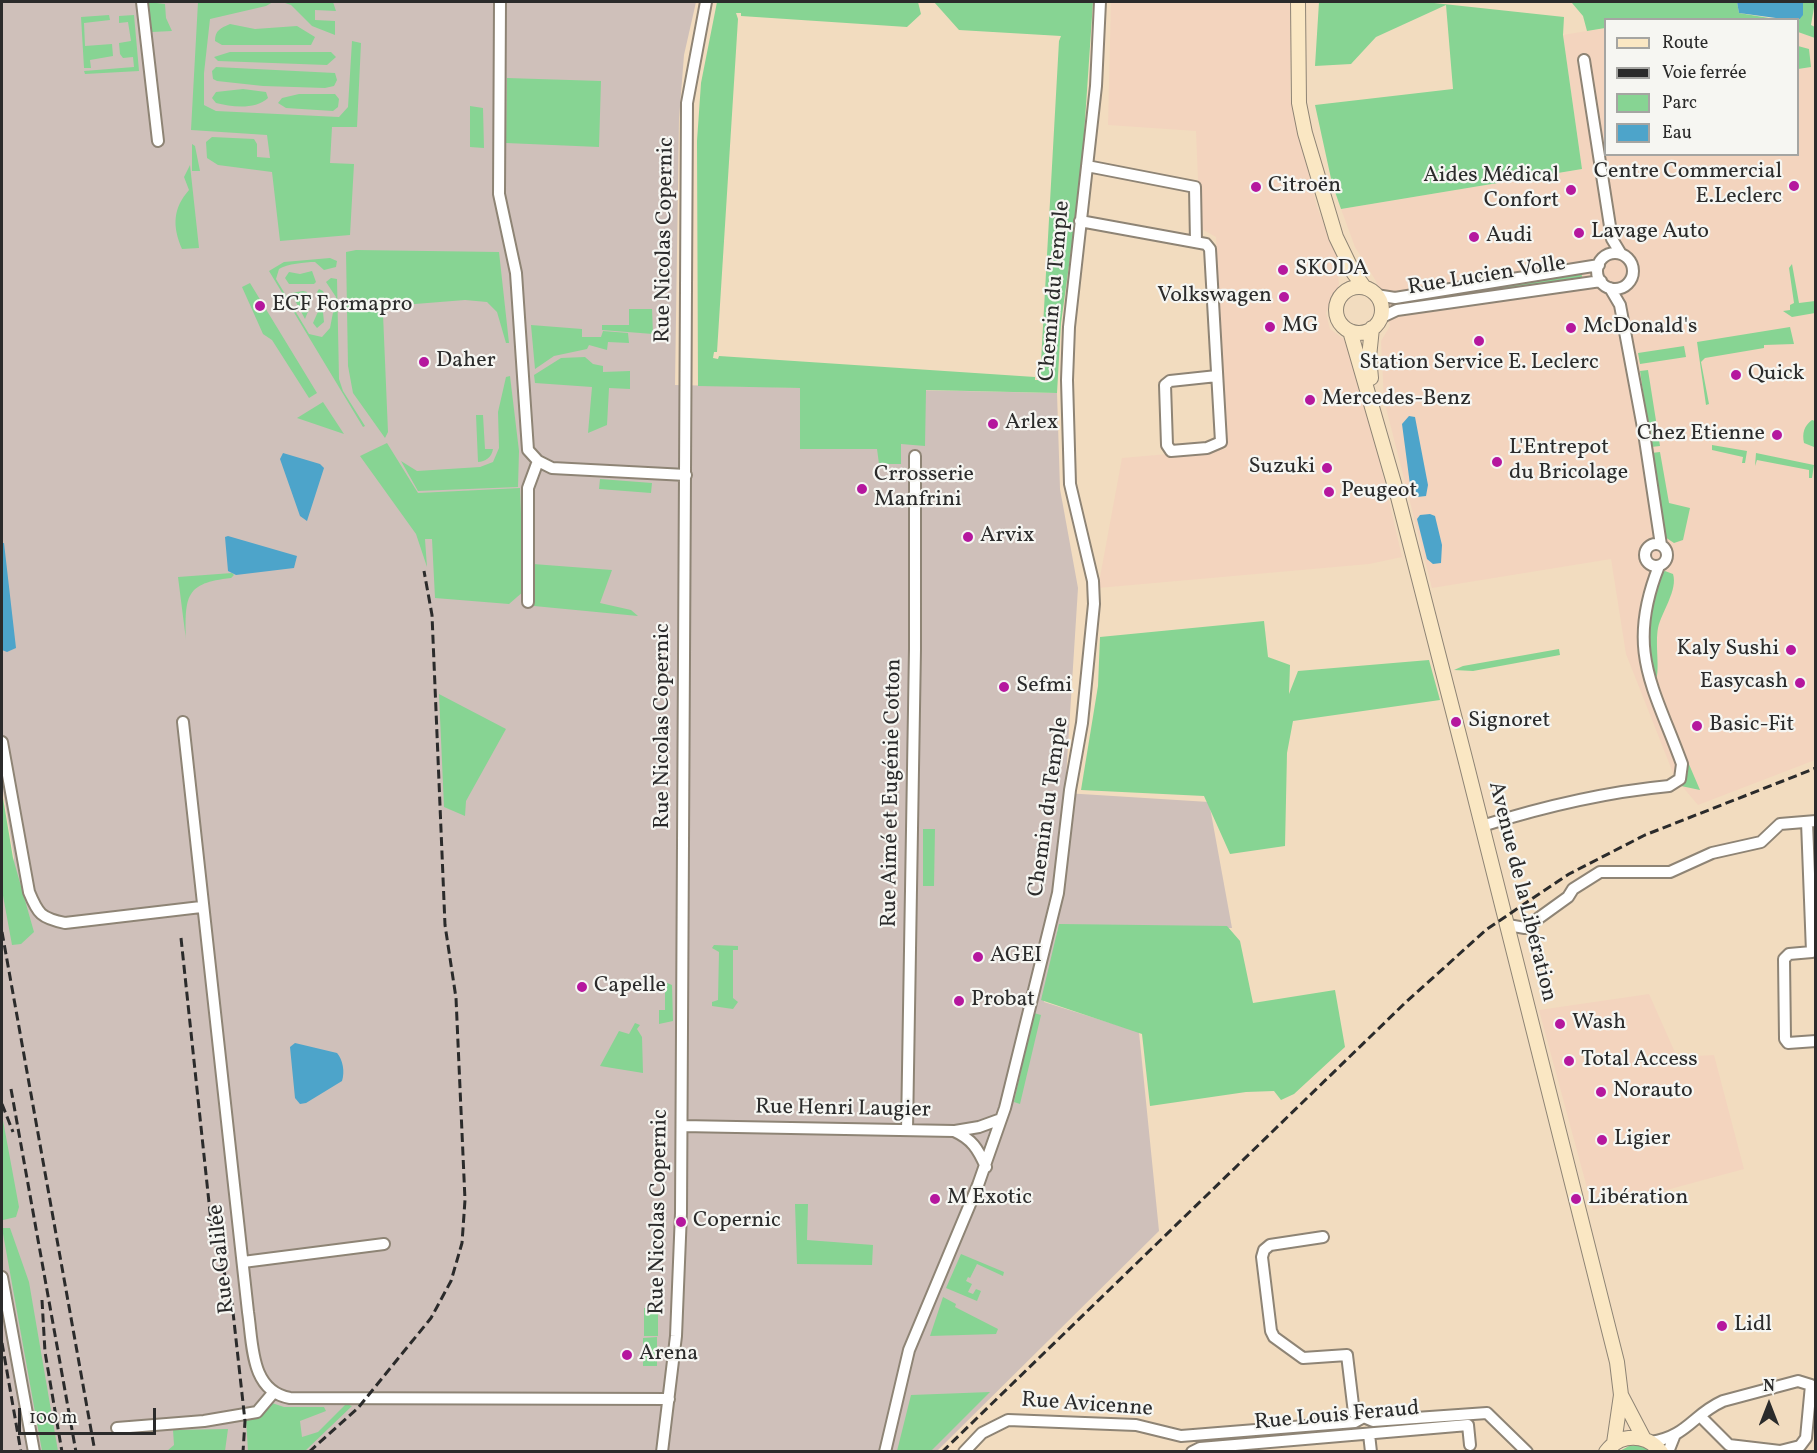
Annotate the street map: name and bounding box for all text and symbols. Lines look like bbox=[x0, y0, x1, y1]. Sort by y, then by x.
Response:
legend bbox=[1604, 18, 1799, 156]
text: Route bbox=[1662, 31, 1708, 56]
text: Voie ferrée bbox=[1662, 61, 1747, 86]
text: Parc bbox=[1662, 91, 1697, 116]
text: Eau bbox=[1662, 121, 1692, 146]
street label: Rue Nicolas Copernic bbox=[651, 137, 681, 343]
place label: Centre Commercial E.Leclerc bbox=[1594, 160, 1782, 212]
place label: Aides Médical Confort bbox=[1423, 164, 1559, 216]
place label: Citroën bbox=[1268, 174, 1341, 200]
marker: Centre Commercial E.Leclerc bbox=[1787, 179, 1801, 193]
marker: Citroën bbox=[1249, 180, 1263, 194]
marker: Aides Médical Confort bbox=[1564, 183, 1578, 197]
street label: Chemin du Temple bbox=[1035, 200, 1077, 382]
place label: Lavage Auto bbox=[1591, 220, 1709, 246]
place label: Audi bbox=[1486, 224, 1532, 250]
marker: Lavage Auto bbox=[1572, 226, 1586, 240]
marker: Audi bbox=[1467, 230, 1481, 244]
street label: Rue Lucien Volle bbox=[1406, 251, 1568, 303]
place label: SKODA bbox=[1295, 257, 1369, 283]
marker: SKODA bbox=[1276, 263, 1290, 277]
place label: Volkswagen bbox=[1157, 284, 1272, 310]
marker: Volkswagen bbox=[1277, 290, 1291, 304]
place label: ECF Formapro bbox=[272, 293, 412, 319]
marker: ECF Formapro bbox=[253, 299, 267, 313]
place label: MG bbox=[1282, 314, 1319, 340]
place label: McDonald's bbox=[1583, 315, 1697, 341]
marker: MG bbox=[1263, 320, 1277, 334]
marker: McDonald's bbox=[1564, 321, 1578, 335]
marker: Station Service E. Leclerc bbox=[1472, 334, 1486, 348]
place label: Daher bbox=[436, 349, 496, 375]
place label: Station Service E. Leclerc bbox=[1359, 351, 1599, 377]
marker: Daher bbox=[417, 355, 431, 369]
place label: Quick bbox=[1748, 362, 1804, 388]
marker: Quick bbox=[1729, 368, 1743, 382]
place label: Mercedes-Benz bbox=[1322, 387, 1471, 413]
marker: Mercedes-Benz bbox=[1303, 393, 1317, 407]
place label: Arlex bbox=[1005, 411, 1058, 437]
marker: Arlex bbox=[986, 417, 1000, 431]
place label: Chez Etienne bbox=[1637, 422, 1765, 448]
marker: Chez Etienne bbox=[1770, 428, 1784, 442]
place label: L'Entrepot du Bricolage bbox=[1509, 436, 1628, 488]
place label: Suzuki bbox=[1248, 455, 1315, 481]
marker: L'Entrepot du Bricolage bbox=[1490, 455, 1504, 469]
marker: Suzuki bbox=[1320, 461, 1334, 475]
place label: Crrosserie Manfrini bbox=[874, 463, 974, 514]
place label: Peugeot bbox=[1341, 479, 1417, 505]
marker: Crrosserie Manfrini bbox=[855, 482, 869, 496]
marker: Peugeot bbox=[1322, 485, 1336, 499]
place label: Arvix bbox=[980, 524, 1034, 550]
marker: Arvix bbox=[961, 530, 975, 544]
street label: Rue Nicolas Copernic bbox=[651, 623, 677, 829]
place label: Kaly Sushi bbox=[1677, 637, 1779, 663]
marker: Kaly Sushi bbox=[1784, 643, 1798, 657]
street label: Rue Aimé et Eugénie Cotton bbox=[877, 658, 909, 928]
place label: Easycash bbox=[1700, 670, 1788, 696]
place label: Sefmi bbox=[1016, 674, 1072, 700]
marker: Easycash bbox=[1793, 676, 1807, 690]
marker: Sefmi bbox=[997, 680, 1011, 694]
place label: Signoret bbox=[1468, 709, 1550, 735]
place label: Basic-Fit bbox=[1709, 713, 1794, 739]
street label: Chemin du Temple bbox=[1024, 715, 1076, 899]
marker: Signoret bbox=[1449, 715, 1463, 729]
marker: Basic-Fit bbox=[1690, 719, 1704, 733]
street label: Avenue de la Libération bbox=[1481, 779, 1561, 1005]
place label: AGEI bbox=[990, 944, 1042, 970]
marker: AGEI bbox=[971, 950, 985, 964]
place label: Capelle bbox=[594, 974, 666, 1000]
marker: Capelle bbox=[575, 980, 589, 994]
place label: Probat bbox=[971, 988, 1035, 1014]
marker: Probat bbox=[952, 994, 966, 1008]
place label: Wash bbox=[1572, 1011, 1626, 1037]
marker: Wash bbox=[1553, 1017, 1567, 1031]
place label: Total Access bbox=[1581, 1048, 1698, 1074]
marker: Total Access bbox=[1562, 1054, 1576, 1068]
place label: Norauto bbox=[1613, 1079, 1693, 1105]
marker: Norauto bbox=[1594, 1085, 1608, 1099]
street label: Rue Henri Laugier bbox=[755, 1095, 931, 1125]
street label: Rue Nicolas Copernic bbox=[645, 1109, 675, 1315]
place label: Ligier bbox=[1614, 1127, 1670, 1153]
marker: Ligier bbox=[1595, 1133, 1609, 1147]
place label: M Exotic bbox=[947, 1186, 1032, 1212]
place label: Libération bbox=[1588, 1186, 1688, 1212]
marker: M Exotic bbox=[928, 1192, 942, 1206]
marker: Libération bbox=[1569, 1192, 1583, 1206]
street label: Rue Galilée bbox=[204, 1203, 242, 1315]
place label: Copernic bbox=[693, 1209, 781, 1235]
marker: Copernic bbox=[674, 1215, 688, 1229]
place label: Lidl bbox=[1734, 1313, 1772, 1339]
marker: Lidl bbox=[1715, 1319, 1729, 1333]
place label: Arena bbox=[639, 1342, 698, 1368]
marker: Arena bbox=[620, 1348, 634, 1362]
north arrow bbox=[1739, 1375, 1799, 1435]
text: N bbox=[1763, 1376, 1775, 1398]
street label: Rue Avicenne bbox=[1020, 1388, 1154, 1424]
scale bar bbox=[21, 1396, 159, 1434]
street label: Rue Louis Feraud bbox=[1253, 1397, 1421, 1437]
text: 100 m bbox=[29, 1406, 78, 1431]

